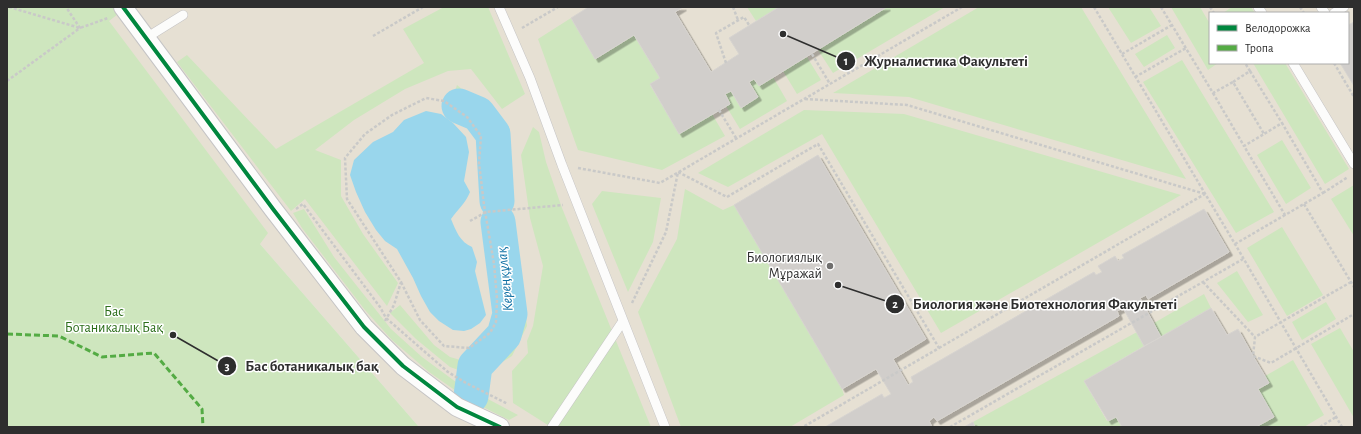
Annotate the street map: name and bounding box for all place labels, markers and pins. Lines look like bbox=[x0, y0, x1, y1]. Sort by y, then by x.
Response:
callout: Журналистика Факультеті bbox=[836, 47, 1036, 74]
place label: Биологиялық Мұражай bbox=[746, 251, 822, 281]
marker: Биологиялық Мұражай bbox=[825, 261, 835, 271]
callout: Биология және Биотехнология Факультеті bbox=[885, 290, 1185, 317]
callout: Бас ботаникалық бақ bbox=[217, 352, 386, 379]

